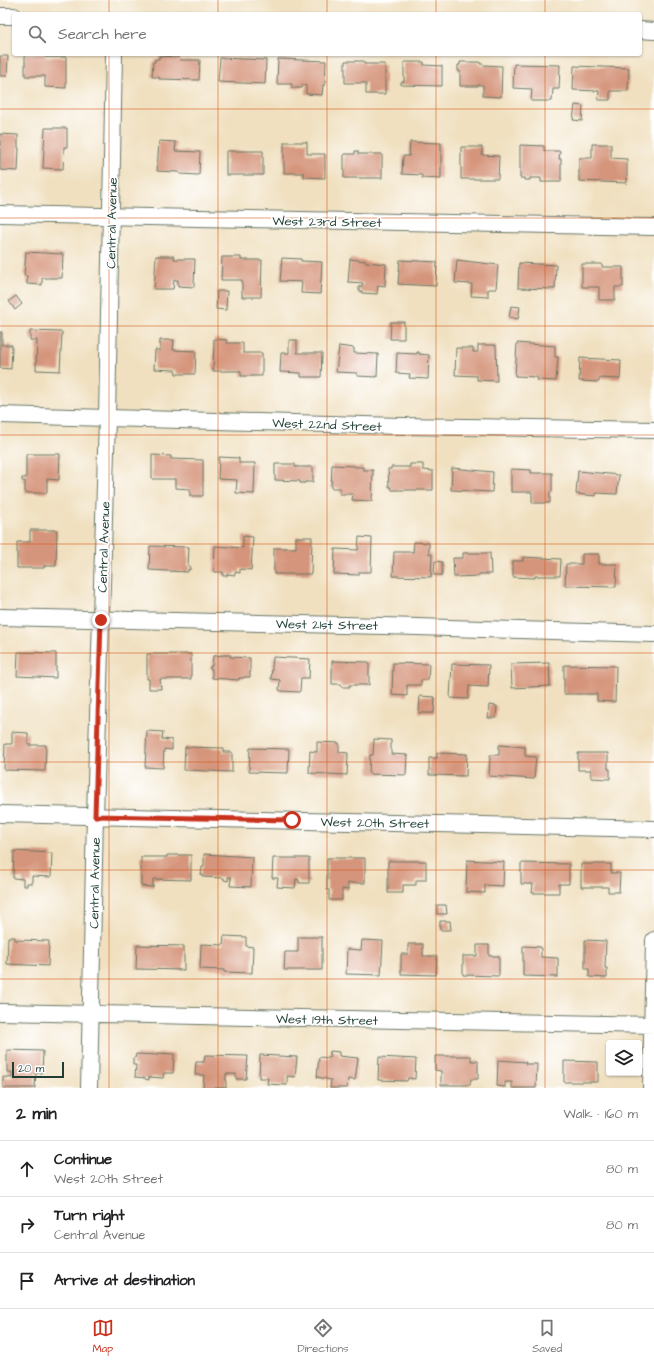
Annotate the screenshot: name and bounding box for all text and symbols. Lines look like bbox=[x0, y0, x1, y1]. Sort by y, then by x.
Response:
search box bbox=[12, 12, 642, 56]
icon: search bbox=[26, 23, 48, 45]
text: Search here bbox=[58, 24, 147, 45]
street label: Central Avenue bbox=[102, 177, 122, 269]
street label: West 23rd Street bbox=[272, 212, 383, 232]
street label: West 22nd Street bbox=[272, 414, 383, 436]
street label: Central Avenue bbox=[93, 501, 115, 593]
route end bbox=[92, 611, 110, 629]
street label: West 21st Street bbox=[276, 615, 379, 635]
route start bbox=[283, 811, 301, 829]
street label: West 20th Street bbox=[320, 813, 430, 833]
street label: Central Avenue bbox=[85, 837, 105, 929]
street label: West 19th Street bbox=[276, 1010, 379, 1030]
map controls bbox=[606, 1040, 642, 1076]
button: layers bbox=[606, 1040, 642, 1076]
scale bar bbox=[12, 1060, 64, 1079]
text: 20 m bbox=[18, 1061, 44, 1076]
text: 2 min bbox=[16, 1102, 57, 1126]
text: Walk · 160 m bbox=[564, 1105, 638, 1123]
text: Continue bbox=[54, 1149, 112, 1170]
icon: ahead bbox=[16, 1158, 38, 1180]
text: 80 m bbox=[606, 1160, 638, 1178]
text: West 20th Street bbox=[54, 1170, 163, 1188]
text: Turn right bbox=[54, 1205, 125, 1226]
icon: right bbox=[16, 1214, 38, 1236]
text: 80 m bbox=[606, 1216, 638, 1234]
text: Central Avenue bbox=[54, 1226, 145, 1244]
icon: arrive bbox=[16, 1270, 38, 1292]
text: Arrive at destination bbox=[54, 1270, 195, 1291]
tab: Map bbox=[92, 1317, 114, 1356]
tab: Directions bbox=[297, 1317, 349, 1356]
tab: Saved bbox=[532, 1317, 562, 1356]

